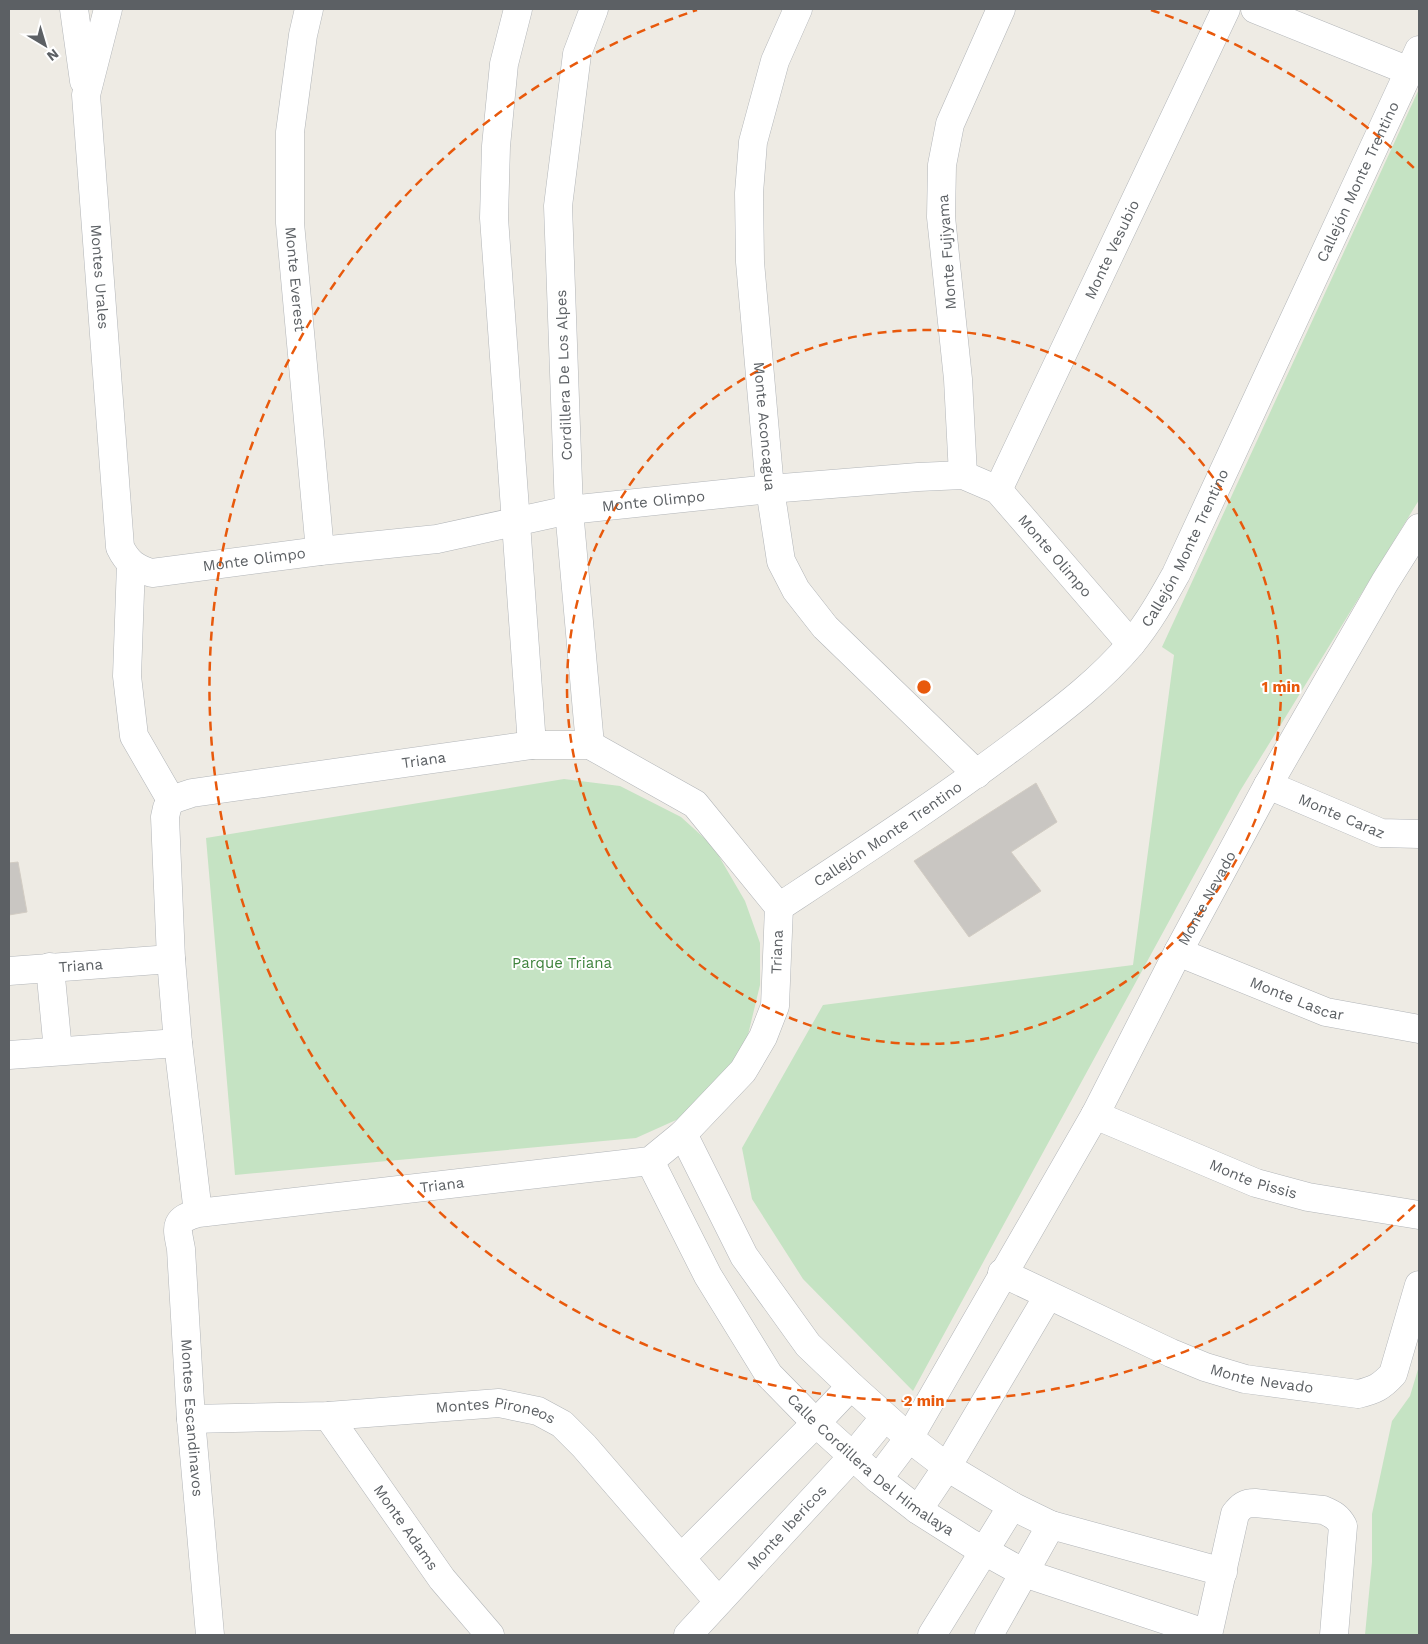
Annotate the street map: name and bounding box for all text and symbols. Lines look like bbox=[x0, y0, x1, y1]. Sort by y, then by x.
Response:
north arrow bbox=[20, 20, 70, 70]
text: N bbox=[44, 46, 62, 65]
street label: Callejón Monte Trentino bbox=[1313, 99, 1403, 265]
street label: Monte Fujiyama bbox=[934, 193, 960, 310]
street label: Monte Vesubio bbox=[1081, 197, 1143, 302]
street label: Montes Urales bbox=[87, 224, 113, 330]
street label: Monte Everest bbox=[281, 226, 309, 333]
street label: Cordillera De Los Alpes bbox=[552, 289, 576, 461]
street label: Monte Aconcagua bbox=[750, 361, 779, 492]
street label: Callejón Monte Trentino bbox=[1137, 466, 1232, 631]
street label: Monte Olimpo bbox=[601, 487, 706, 516]
street label: Monte Olimpo bbox=[1014, 511, 1096, 601]
street label: Monte Olimpo bbox=[202, 544, 307, 575]
centre of rings bbox=[915, 678, 933, 696]
text: 1 min bbox=[1262, 678, 1300, 696]
street label: Triana bbox=[401, 748, 448, 772]
street label: Callejón Monte Trentino bbox=[810, 778, 965, 891]
street label: Monte Caraz bbox=[1296, 790, 1388, 843]
street label: Monte Nevado bbox=[1174, 848, 1240, 949]
street label: Triana bbox=[767, 929, 787, 975]
park label: Parque Triana bbox=[512, 954, 612, 972]
street label: Triana bbox=[58, 955, 104, 976]
street label: Monte Lascar bbox=[1247, 973, 1345, 1024]
street label: Monte Pissis bbox=[1207, 1155, 1299, 1203]
street label: Triana bbox=[419, 1173, 466, 1197]
street label: Montes Escandinavos bbox=[177, 1338, 207, 1498]
street label: Monte Nevado bbox=[1208, 1360, 1315, 1397]
street label: Calle Cordillera Del Himalaya bbox=[783, 1390, 958, 1540]
text: 2 min bbox=[903, 1392, 945, 1410]
street label: Montes Pironeos bbox=[435, 1393, 559, 1428]
street label: Monte Adams bbox=[370, 1481, 442, 1574]
street label: Monte Ibericos bbox=[743, 1481, 831, 1574]

